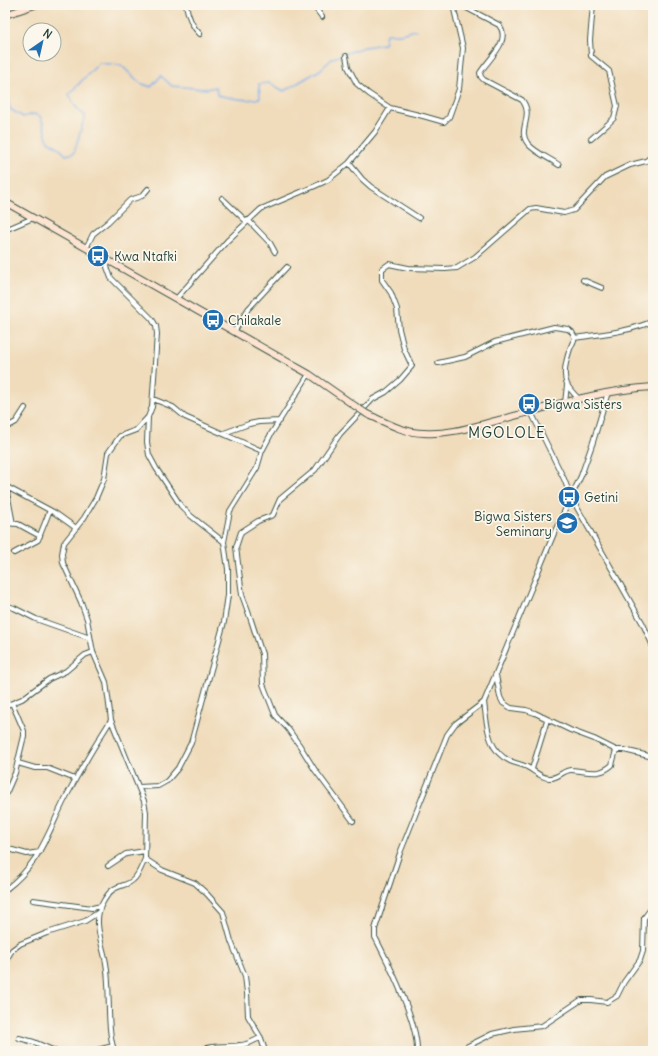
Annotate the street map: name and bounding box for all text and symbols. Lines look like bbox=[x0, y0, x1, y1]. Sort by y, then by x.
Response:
north arrow bbox=[22, 22, 62, 62]
text: N bbox=[41, 26, 55, 42]
bus stop icon: Kwa Ntafki bbox=[85, 243, 111, 269]
place label: Kwa Ntafki bbox=[114, 248, 177, 265]
bus stop icon: Chilakale bbox=[200, 307, 226, 333]
place label: Chilakale bbox=[228, 312, 281, 329]
bus stop icon: Bigwa Sisters bbox=[516, 391, 542, 417]
place label: Bigwa Sisters bbox=[544, 396, 622, 413]
district label: MGOLOLE bbox=[468, 423, 546, 442]
bus stop icon: Getini bbox=[556, 484, 582, 510]
place label: Getini bbox=[584, 489, 618, 506]
place label: Bigwa Sisters Seminary bbox=[474, 508, 552, 540]
school or university icon: Bigwa Sisters Seminary bbox=[554, 510, 580, 536]

